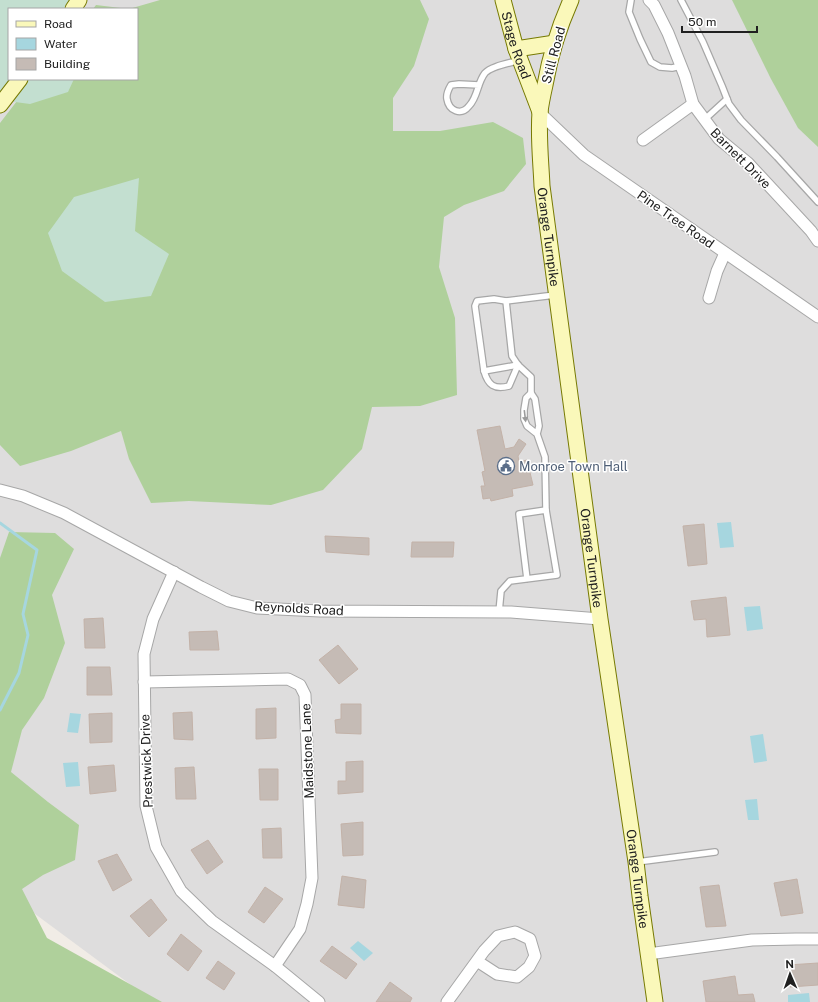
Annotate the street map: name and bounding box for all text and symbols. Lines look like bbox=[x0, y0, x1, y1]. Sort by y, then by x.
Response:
legend bbox=[8, 8, 138, 80]
scale bar bbox=[682, 8, 757, 34]
street label: Stage Road bbox=[498, 10, 534, 81]
text: 50 m bbox=[688, 15, 716, 29]
text: Road bbox=[44, 17, 72, 31]
street label: Still Road bbox=[539, 25, 568, 85]
text: Water bbox=[44, 37, 78, 51]
text: Building bbox=[44, 57, 90, 71]
street label: Barnett Drive bbox=[707, 125, 774, 192]
street label: Orange Turnpike bbox=[534, 186, 562, 288]
street label: Pine Tree Road bbox=[634, 187, 717, 251]
one-way arrow bbox=[522, 409, 528, 422]
public building icon: Monroe Town Hall bbox=[496, 456, 516, 476]
place label: Monroe Town Hall bbox=[519, 459, 628, 474]
street label: Orange Turnpike bbox=[577, 508, 605, 609]
street label: Reynolds Road bbox=[254, 599, 344, 618]
street label: Maidstone Lane bbox=[298, 703, 317, 799]
street label: Prestwick Drive bbox=[137, 714, 156, 808]
street label: Orange Turnpike bbox=[623, 828, 652, 929]
north arrow bbox=[770, 954, 810, 994]
text: N bbox=[785, 958, 794, 970]

